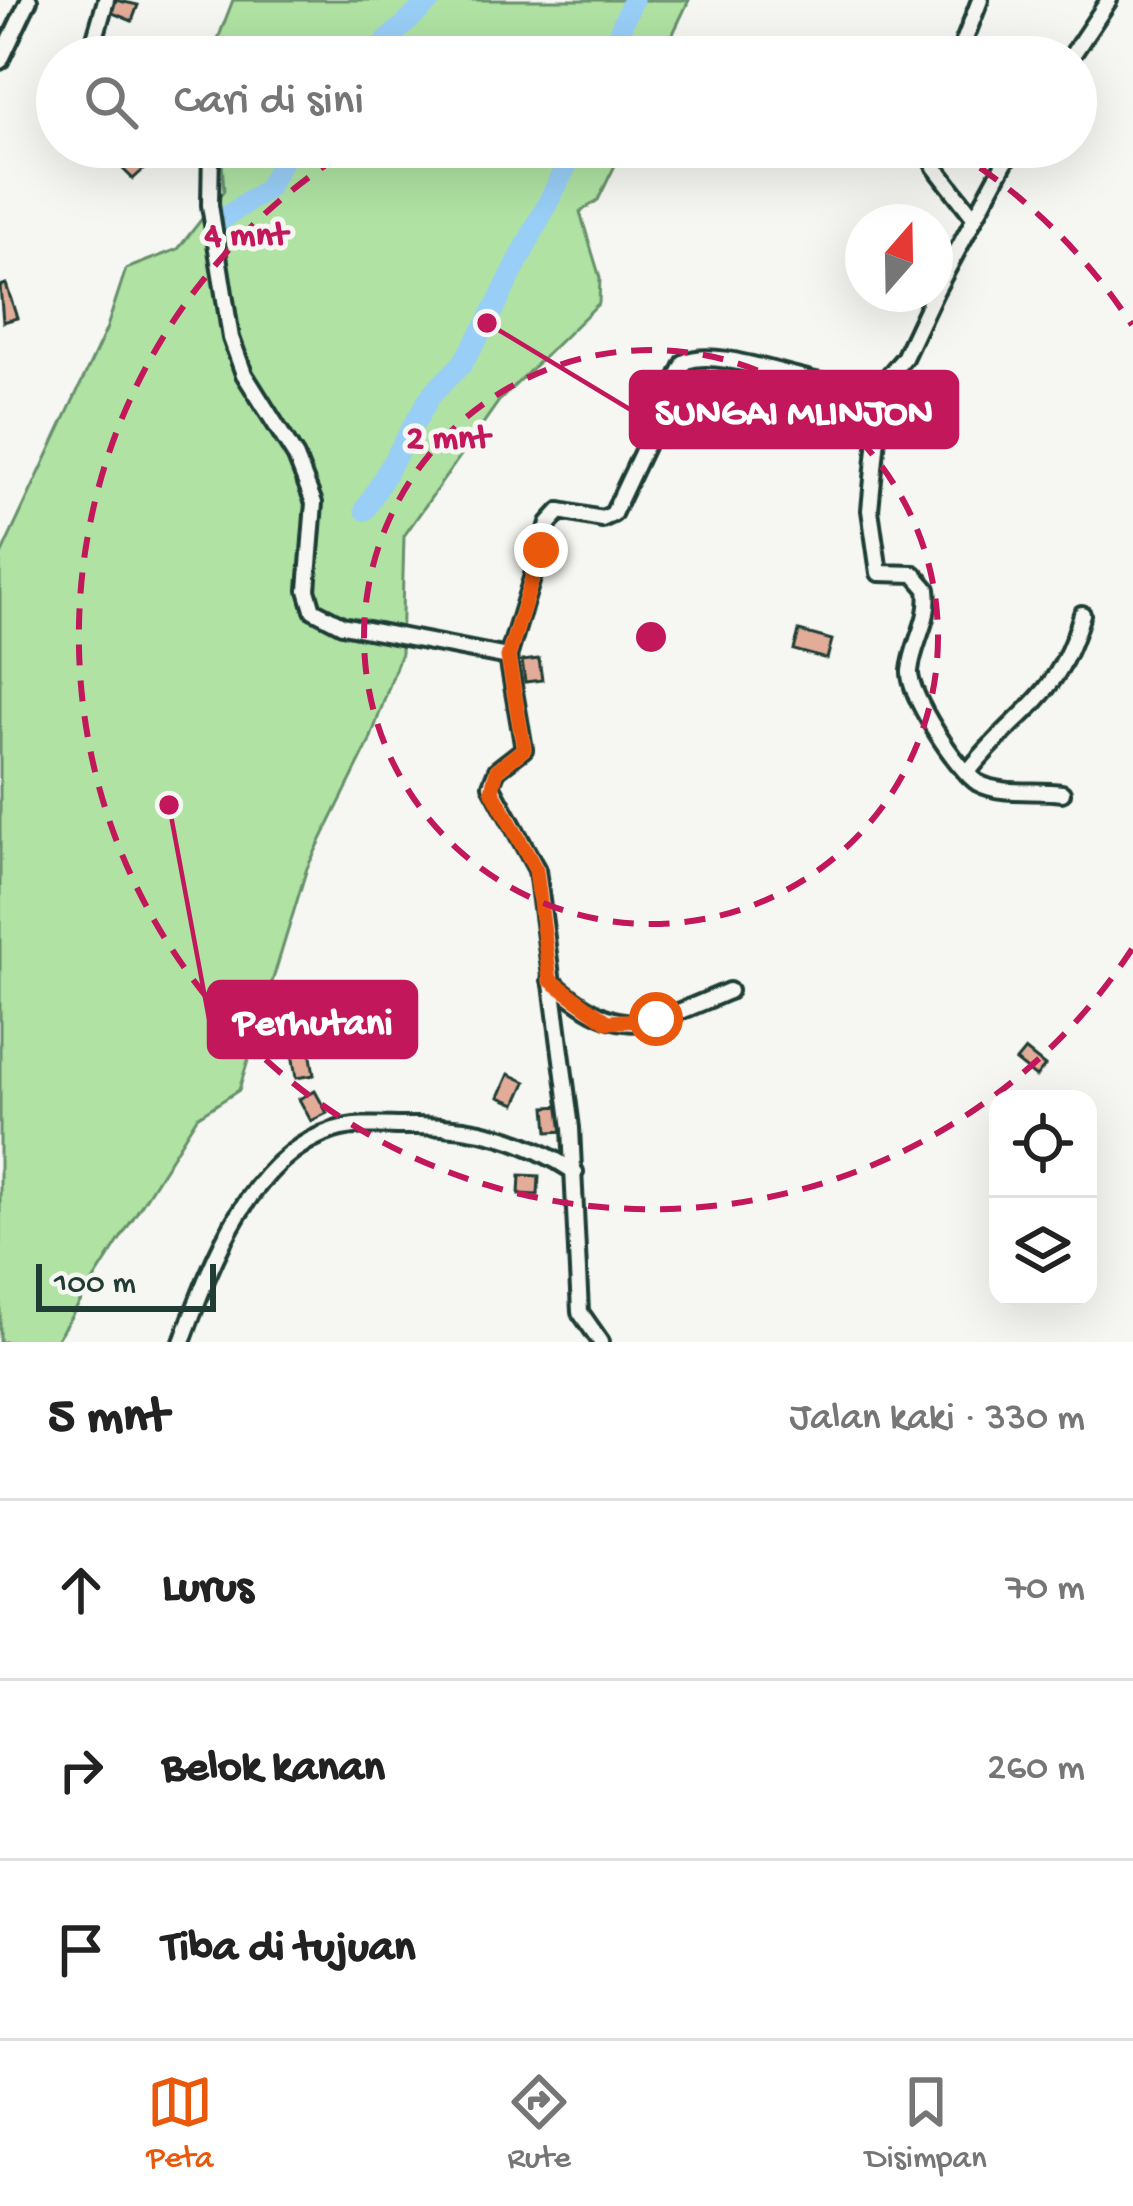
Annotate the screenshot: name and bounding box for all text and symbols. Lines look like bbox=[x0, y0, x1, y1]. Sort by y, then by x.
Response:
search box bbox=[36, 36, 1097, 168]
icon: search bbox=[78, 69, 144, 135]
text: Cari di sini bbox=[174, 76, 364, 129]
north arrow bbox=[845, 204, 953, 312]
text: 4 mnt bbox=[204, 216, 291, 259]
callout: SUNGAI MLINJON bbox=[631, 372, 957, 447]
text: SUNGAI MLINJON bbox=[655, 393, 933, 439]
text: 2 mnt bbox=[406, 419, 493, 462]
route end bbox=[514, 523, 568, 577]
centre of rings bbox=[630, 616, 672, 658]
callout: Perhutani bbox=[209, 982, 416, 1057]
route start bbox=[629, 992, 683, 1046]
text: Perhutani bbox=[231, 1003, 393, 1049]
map controls bbox=[989, 1090, 1097, 1306]
button: locate bbox=[989, 1090, 1097, 1198]
button: layers bbox=[989, 1198, 1097, 1306]
scale bar bbox=[36, 1258, 216, 1311]
text: 100 m bbox=[54, 1266, 136, 1304]
text: 5 mnt bbox=[48, 1390, 168, 1450]
text: Jalan kaki · 330 m bbox=[790, 1397, 1085, 1443]
icon: ahead bbox=[48, 1557, 114, 1623]
text: Lurus bbox=[162, 1563, 253, 1616]
text: 70 m bbox=[1006, 1567, 1085, 1613]
icon: right bbox=[48, 1737, 114, 1803]
text: Belok kanan bbox=[162, 1743, 385, 1796]
text: 260 m bbox=[987, 1747, 1085, 1793]
icon: arrive bbox=[48, 1917, 114, 1983]
text: Tiba di tujuan bbox=[162, 1923, 415, 1976]
tab: Peta bbox=[146, 2069, 213, 2179]
tab: Rute bbox=[506, 2069, 572, 2179]
tab: Disimpan bbox=[865, 2069, 987, 2179]

